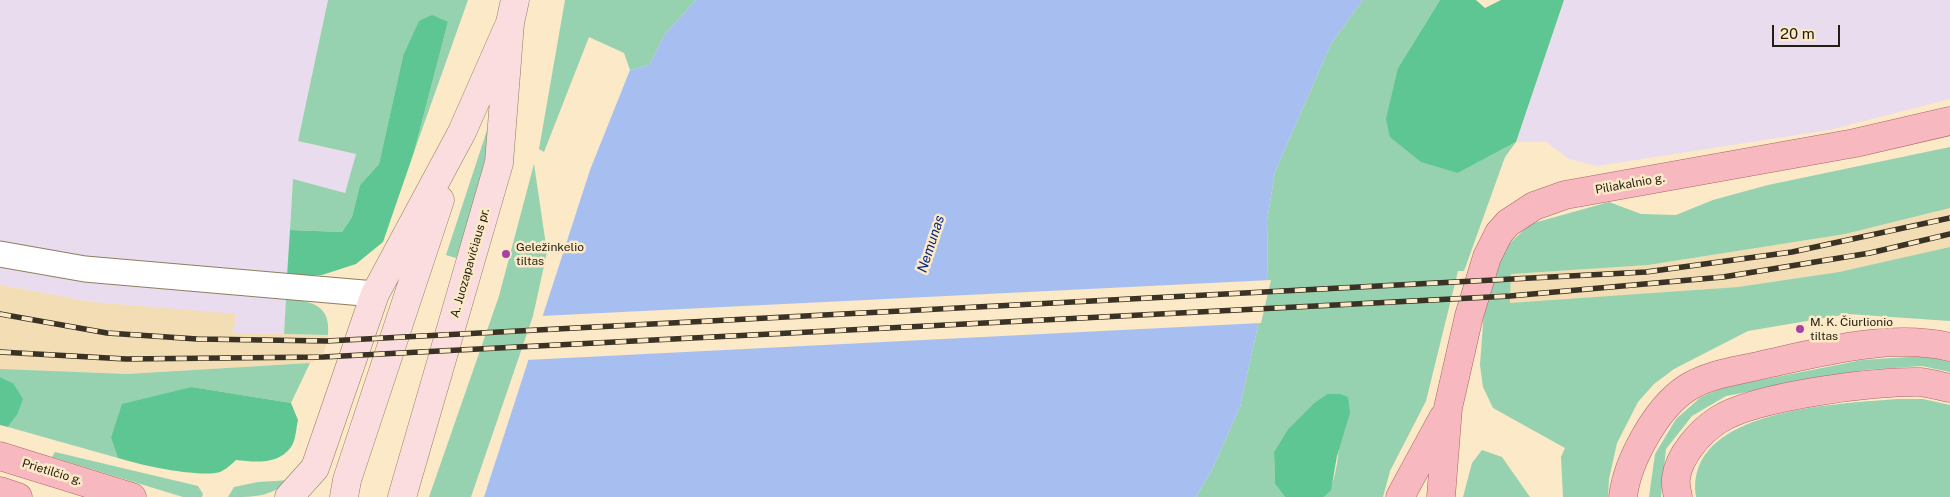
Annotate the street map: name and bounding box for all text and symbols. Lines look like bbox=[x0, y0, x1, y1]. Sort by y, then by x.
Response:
scale bar bbox=[1775, 15, 1842, 47]
text: 20 m bbox=[1780, 25, 1815, 42]
street label: Piliakalnio g. bbox=[1594, 171, 1666, 197]
street label: A. Juozapavičiaus pr. bbox=[447, 207, 493, 319]
water label: Nemunas bbox=[914, 213, 948, 275]
place label: Geležinkelio tiltas bbox=[516, 240, 584, 268]
marker: Geležinkelio tiltas bbox=[500, 248, 512, 260]
place label: M. K. Čiurlionio tiltas bbox=[1810, 315, 1893, 343]
marker: M. K. Čiurlionio tiltas bbox=[1794, 323, 1806, 335]
street label: Prietilčio g. bbox=[20, 456, 84, 488]

